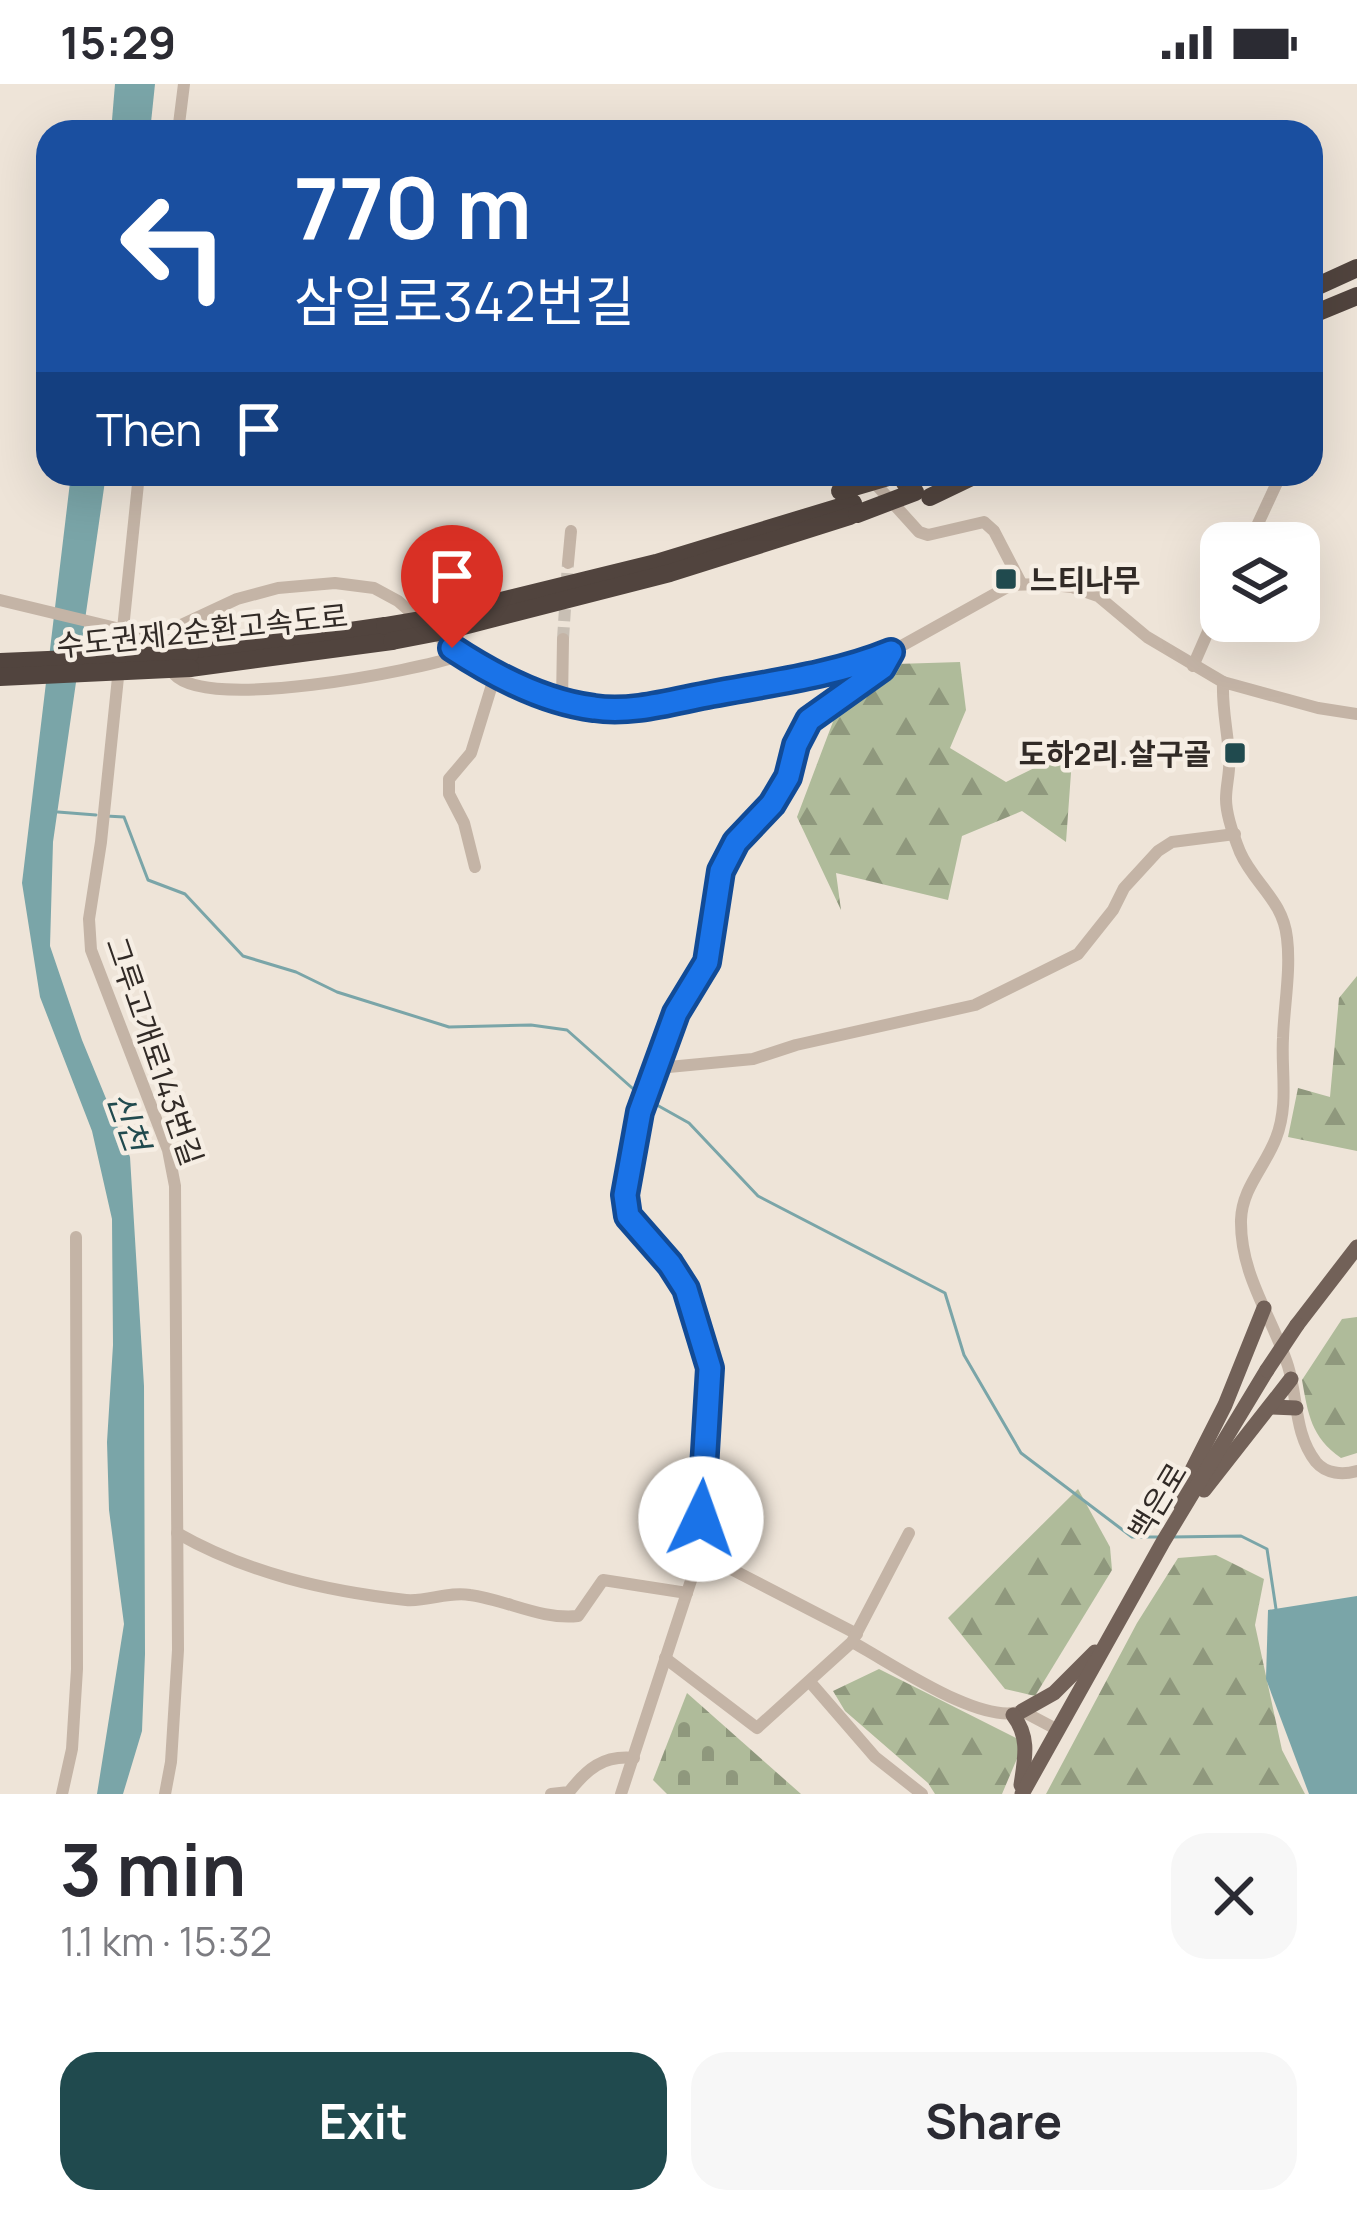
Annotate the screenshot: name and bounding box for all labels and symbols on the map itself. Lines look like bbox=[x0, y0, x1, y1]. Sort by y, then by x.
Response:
pin bbox=[401, 525, 503, 648]
place label: 느티나무 bbox=[1030, 559, 1140, 600]
marker: 느티나무 bbox=[993, 566, 1019, 592]
street label: 수도권제2순환고속도로 bbox=[54, 594, 350, 666]
place label: 도하2리.살구골 bbox=[1018, 733, 1211, 774]
marker: 도하2리.살구골 bbox=[1222, 740, 1248, 766]
street label: 그루고개로143번길 bbox=[97, 931, 213, 1171]
water label: 신천 bbox=[97, 1085, 162, 1161]
street label: 백은로 bbox=[1118, 1455, 1196, 1547]
position arrow bbox=[638, 1456, 764, 1582]

